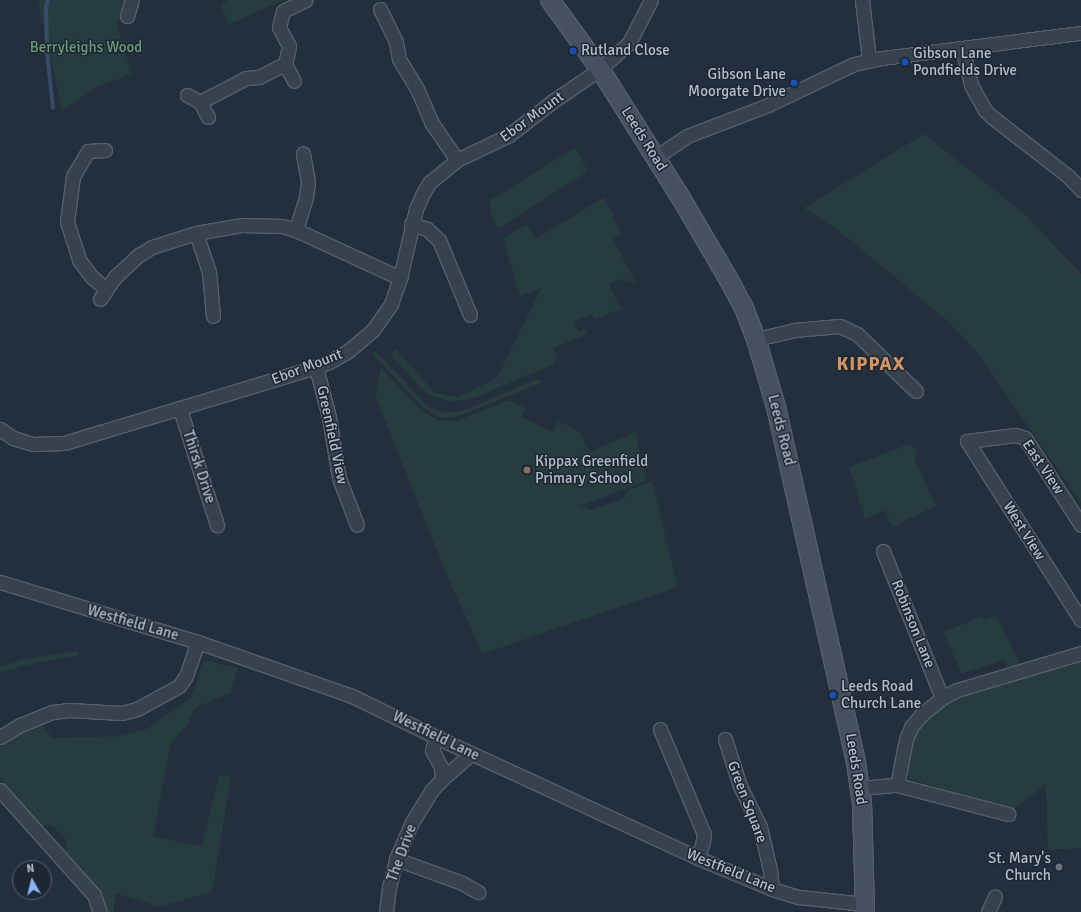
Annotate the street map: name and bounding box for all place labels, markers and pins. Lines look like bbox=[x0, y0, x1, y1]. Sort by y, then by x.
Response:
place label: Rutland Close bbox=[581, 42, 670, 60]
place label: Gibson Lane Pondfields Drive bbox=[913, 44, 1017, 79]
marker: Rutland Close bbox=[568, 46, 578, 56]
marker: Gibson Lane Pondfields Drive bbox=[900, 57, 910, 67]
place label: Gibson Lane Moorgate Drive bbox=[688, 65, 786, 100]
marker: Gibson Lane Moorgate Drive bbox=[789, 78, 799, 88]
place label: Kippax Greenfield Primary School bbox=[535, 452, 648, 487]
marker: Kippax Greenfield Primary School bbox=[522, 465, 532, 475]
place label: Leeds Road Church Lane bbox=[841, 677, 921, 712]
marker: Leeds Road Church Lane bbox=[828, 690, 838, 700]
place label: St. Mary's Church bbox=[988, 849, 1051, 884]
marker: St. Mary's Church bbox=[1054, 862, 1064, 872]

